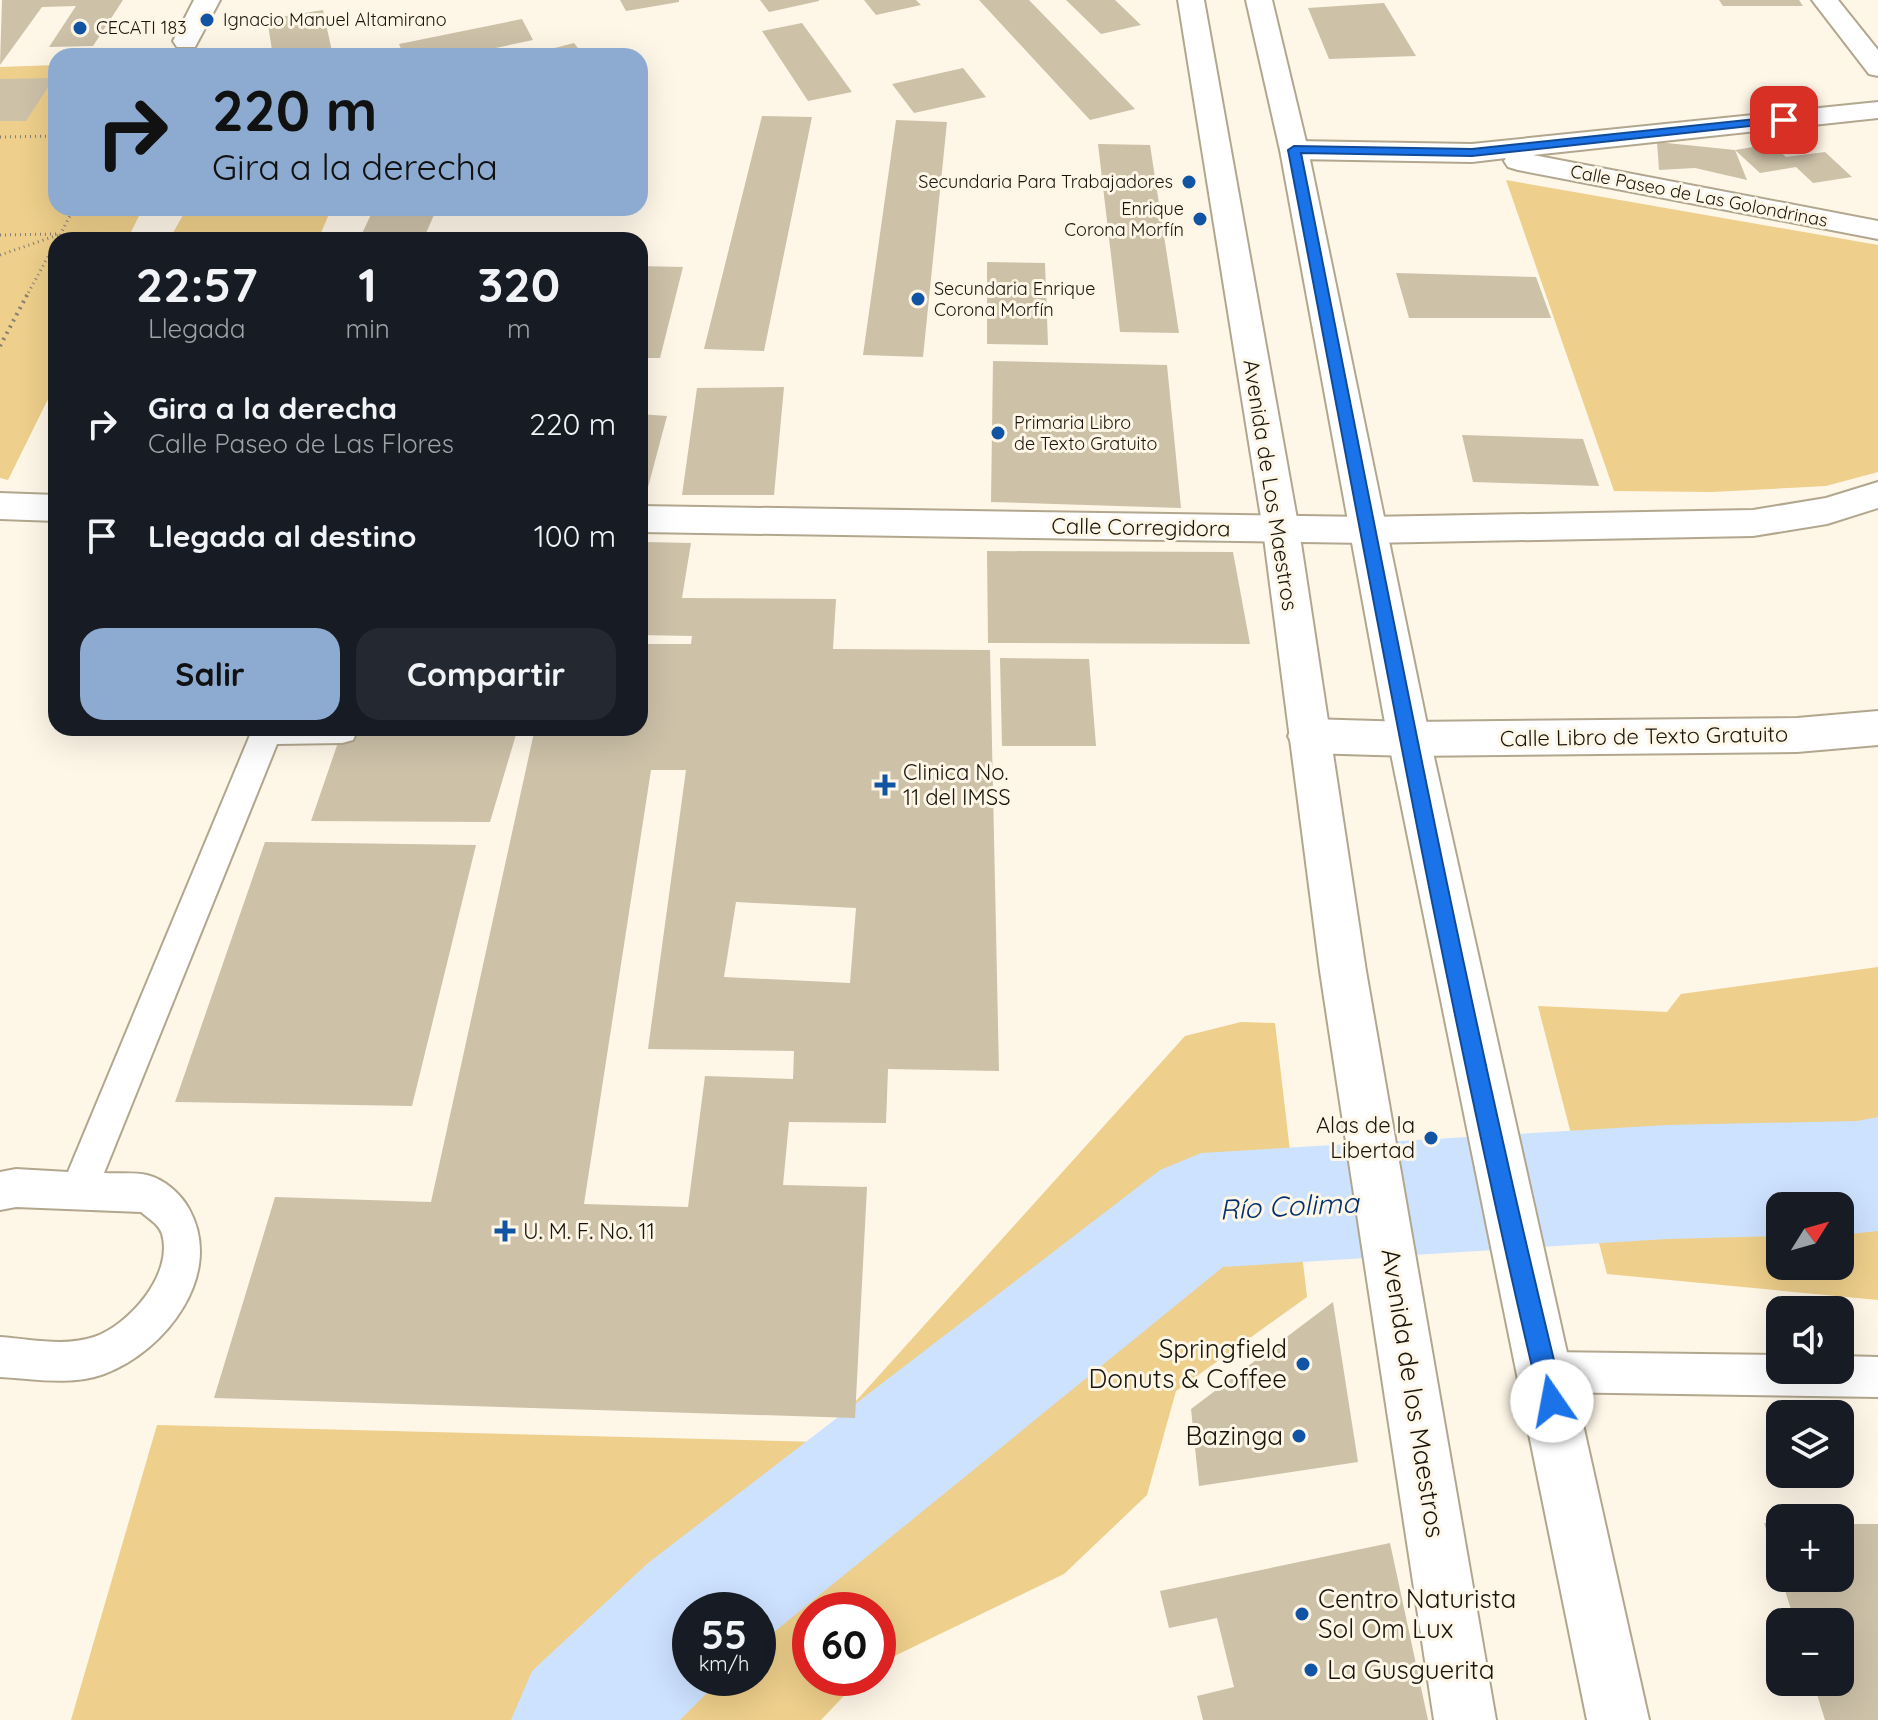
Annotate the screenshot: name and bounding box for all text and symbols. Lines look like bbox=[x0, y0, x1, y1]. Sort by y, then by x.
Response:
place label: Ignacio Manuel Altamirano bbox=[223, 8, 447, 31]
marker: Ignacio Manuel Altamirano bbox=[198, 11, 216, 29]
place label: CECATI 183 bbox=[96, 16, 187, 39]
marker: CECATI 183 bbox=[71, 19, 89, 37]
text: 220 m bbox=[212, 75, 377, 145]
icon: right bbox=[80, 80, 184, 184]
pin bbox=[1750, 86, 1818, 154]
icon: arrive bbox=[1762, 98, 1806, 142]
text: Gira a la derecha bbox=[212, 144, 498, 189]
street label: Calle Paseo de Las Golondrinas bbox=[1568, 159, 1830, 232]
place label: Secundaria Para Trabajadores bbox=[918, 170, 1173, 193]
marker: Secundaria Para Trabajadores bbox=[1180, 173, 1198, 191]
place label: Enrique Corona Morfín bbox=[1064, 197, 1184, 241]
marker: Enrique Corona Morfín bbox=[1191, 210, 1209, 228]
text: 22:57 bbox=[136, 254, 258, 314]
text: 1 bbox=[358, 254, 377, 314]
text: 320 bbox=[478, 254, 560, 314]
place label: Secundaria Enrique Corona Morfín bbox=[934, 277, 1095, 321]
marker: Secundaria Enrique Corona Morfín bbox=[909, 290, 927, 308]
text: Llegada bbox=[148, 312, 245, 345]
text: min bbox=[345, 312, 390, 345]
text: m bbox=[507, 312, 531, 345]
street label: Avenida de Los Maestros bbox=[1237, 357, 1305, 613]
text: Gira a la derecha bbox=[148, 389, 397, 427]
icon: right bbox=[80, 402, 124, 446]
text: 220 m bbox=[529, 405, 616, 443]
place label: Primaria Libro de Texto Gratuito bbox=[1014, 411, 1157, 455]
marker: Primaria Libro de Texto Gratuito bbox=[989, 424, 1007, 442]
text: Calle Paseo de Las Flores bbox=[148, 427, 454, 460]
street label: Calle Corregidora bbox=[1051, 511, 1231, 543]
icon: arrive bbox=[80, 514, 124, 558]
text: Llegada al destino bbox=[148, 517, 416, 555]
text: 100 m bbox=[534, 517, 616, 555]
button: Salir bbox=[80, 628, 340, 720]
button: Compartir bbox=[356, 628, 616, 720]
street label: Calle Libro de Texto Gratuito bbox=[1500, 719, 1788, 753]
place label: Clinica No. 11 del IMSS bbox=[903, 758, 1011, 811]
marker: Clinica No. 11 del IMSS bbox=[874, 774, 896, 796]
place label: Alas de la Libertad bbox=[1316, 1111, 1415, 1164]
marker: Alas de la Libertad bbox=[1422, 1129, 1440, 1147]
water label: Río Colima bbox=[1218, 1184, 1362, 1227]
north arrow bbox=[1766, 1192, 1854, 1280]
map controls bbox=[1766, 1192, 1854, 1696]
place label: U. M. F. No. 11 bbox=[523, 1217, 655, 1245]
marker: U. M. F. No. 11 bbox=[494, 1220, 516, 1242]
street label: Avenida de los Maestros bbox=[1374, 1246, 1453, 1540]
button: sound bbox=[1766, 1296, 1854, 1384]
place label: Springfield Donuts & Coffee bbox=[1088, 1332, 1287, 1395]
marker: Springfield Donuts & Coffee bbox=[1294, 1355, 1312, 1373]
position arrow bbox=[1510, 1359, 1594, 1443]
button: layers bbox=[1766, 1400, 1854, 1488]
place label: Bazinga bbox=[1185, 1419, 1283, 1452]
marker: Bazinga bbox=[1290, 1427, 1308, 1445]
button: + bbox=[1766, 1504, 1854, 1592]
place label: Centro Naturista Sol Om Lux bbox=[1318, 1582, 1516, 1645]
speed limit sign: 60 bbox=[792, 1592, 896, 1696]
marker: Centro Naturista Sol Om Lux bbox=[1293, 1605, 1311, 1623]
button: − bbox=[1766, 1608, 1854, 1696]
text: 55 bbox=[701, 1609, 747, 1659]
text: km/h bbox=[699, 1651, 749, 1676]
place label: La Gusguerita bbox=[1327, 1653, 1494, 1686]
marker: La Gusguerita bbox=[1302, 1661, 1320, 1679]

